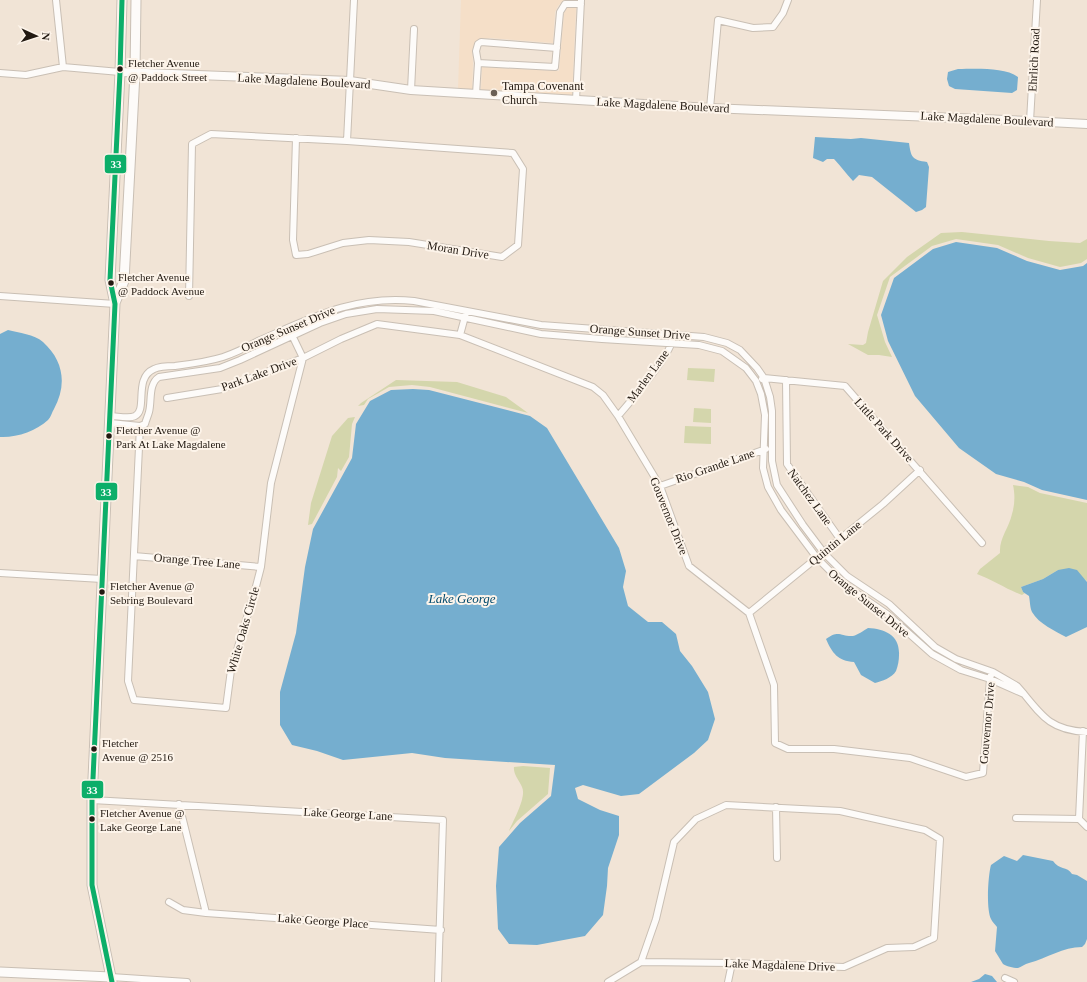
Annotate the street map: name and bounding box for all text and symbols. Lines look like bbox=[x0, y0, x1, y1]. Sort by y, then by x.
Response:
north arrow bbox=[16, 16, 56, 56]
street label: Ehrlich Road bbox=[1025, 28, 1043, 92]
text: N bbox=[40, 32, 52, 41]
place label: Fletcher Avenue @ Paddock Street bbox=[128, 57, 207, 83]
marker: Fletcher Avenue @ Paddock Street bbox=[115, 64, 125, 74]
street label: Lake Magdalene Boulevard bbox=[237, 71, 371, 91]
place label: Tampa Covenant Church bbox=[502, 79, 584, 107]
marker: Tampa Covenant Church bbox=[489, 88, 499, 98]
street label: Lake Magdalene Boulevard bbox=[596, 95, 730, 115]
street label: Lake Magdalene Boulevard bbox=[920, 109, 1054, 129]
line badge: 33 bbox=[104, 154, 127, 174]
text: 33 bbox=[111, 158, 122, 170]
street label: Moran Drive bbox=[426, 238, 490, 262]
place label: Fletcher Avenue @ Paddock Avenue bbox=[118, 271, 204, 297]
marker: Fletcher Avenue @ Paddock Avenue bbox=[106, 278, 116, 288]
street label: Orange Sunset Drive bbox=[239, 303, 337, 355]
street label: Orange Sunset Drive bbox=[589, 322, 691, 342]
street label: Marlen Lane bbox=[624, 347, 672, 405]
street label: Park Lake Drive bbox=[219, 354, 299, 394]
street label: Little Park Drive bbox=[852, 395, 916, 465]
place label: Fletcher Avenue @ Park At Lake Magdalene bbox=[116, 424, 226, 450]
marker: Fletcher Avenue @ Park At Lake Magdalene bbox=[104, 431, 114, 441]
street label: Rio Grande Lane bbox=[674, 446, 756, 486]
street label: Natchez Lane bbox=[785, 466, 835, 528]
street label: Gouvernor Drive bbox=[647, 475, 691, 557]
line badge: 33 bbox=[95, 482, 118, 501]
text: 33 bbox=[101, 486, 112, 498]
street label: Quintin Lane bbox=[806, 518, 864, 568]
street label: Orange Tree Lane bbox=[153, 550, 241, 572]
street label: Orange Sunset Drive bbox=[825, 566, 913, 640]
place label: Fletcher Avenue @ Sebring Boulevard bbox=[110, 580, 194, 606]
street label: White Oaks Circle bbox=[224, 585, 262, 675]
marker: Fletcher Avenue @ Sebring Boulevard bbox=[97, 587, 107, 597]
water label: Lake George bbox=[427, 591, 496, 606]
street label: Gouvernor Drive bbox=[976, 681, 998, 765]
place label: Fletcher Avenue @ 2516 bbox=[102, 737, 174, 763]
marker: Fletcher Avenue @ 2516 bbox=[89, 744, 99, 754]
line badge: 33 bbox=[81, 780, 104, 799]
text: 33 bbox=[87, 784, 98, 796]
street label: Lake George Lane bbox=[303, 805, 393, 823]
place label: Fletcher Avenue @ Lake George Lane bbox=[100, 807, 184, 833]
marker: Fletcher Avenue @ Lake George Lane bbox=[87, 814, 97, 824]
street label: Lake George Place bbox=[277, 911, 369, 931]
street label: Lake Magdalene Drive bbox=[724, 956, 836, 974]

